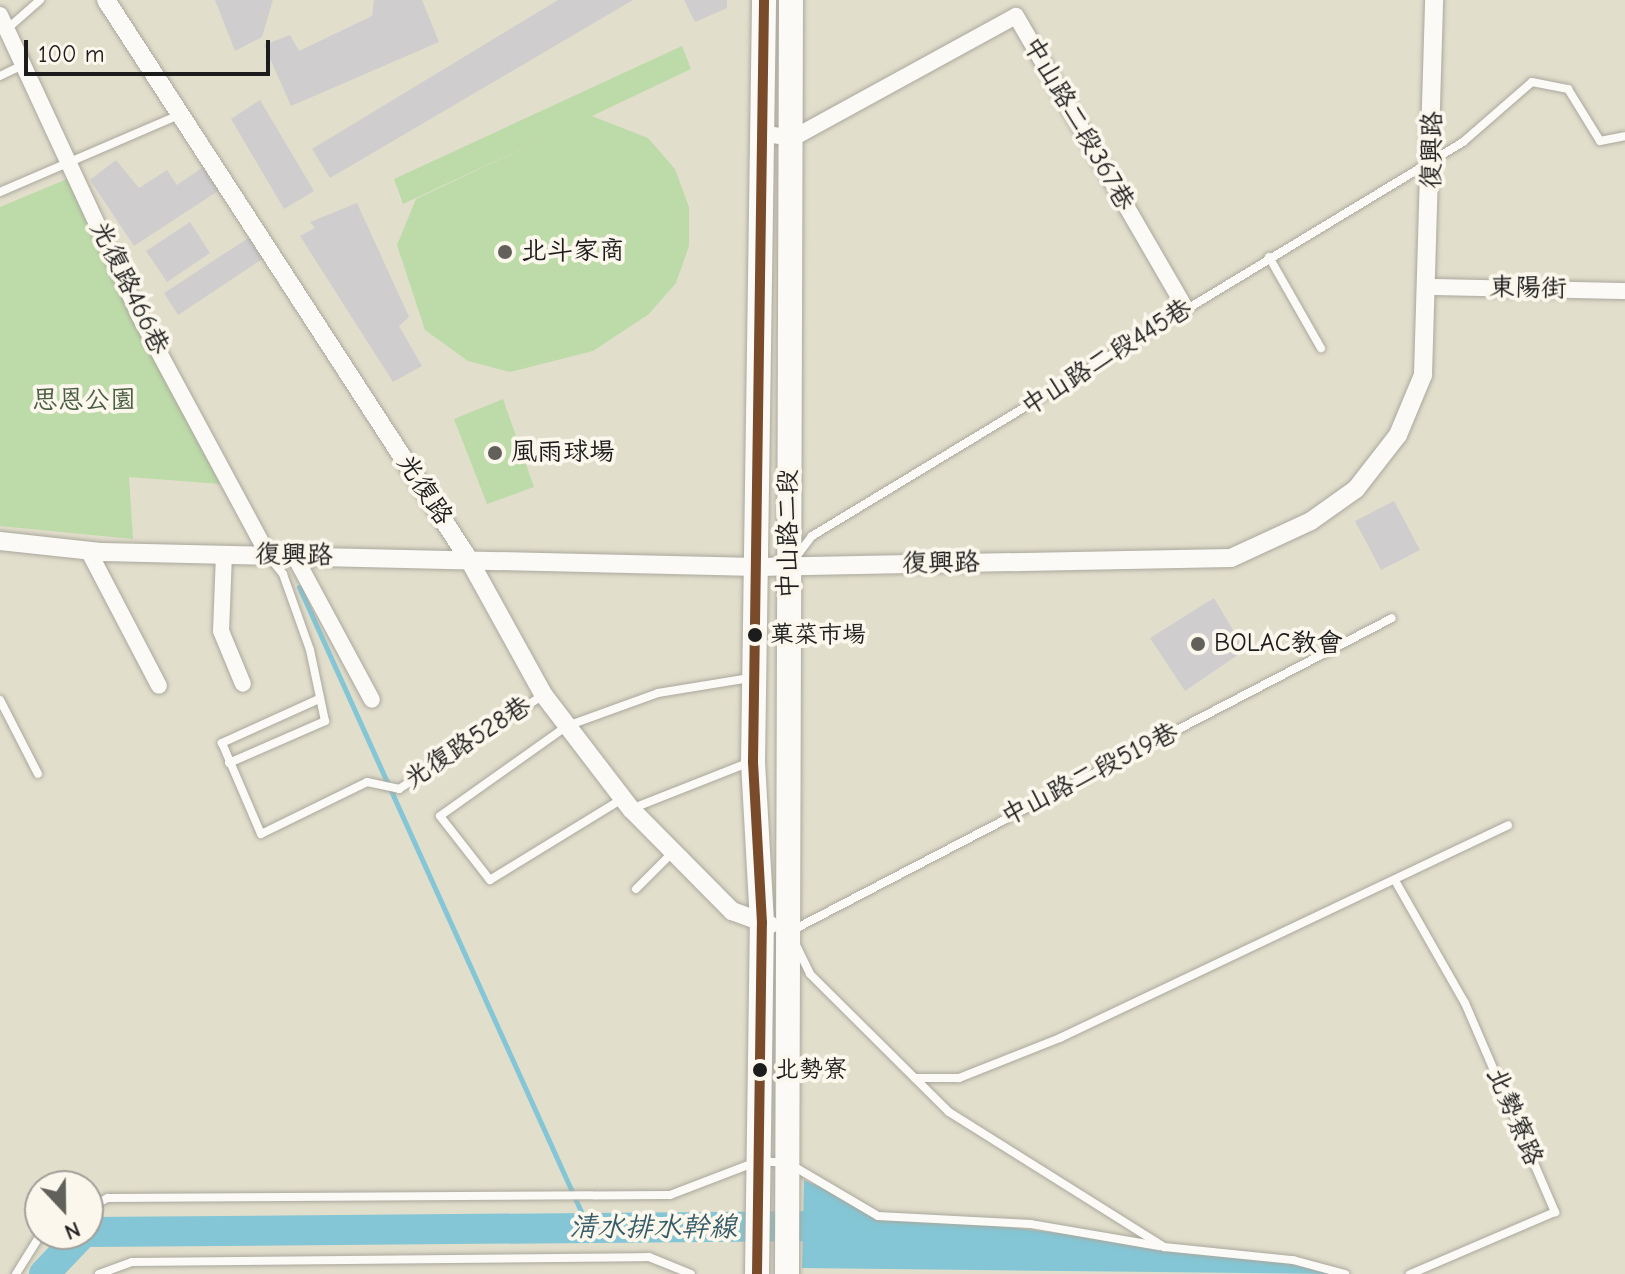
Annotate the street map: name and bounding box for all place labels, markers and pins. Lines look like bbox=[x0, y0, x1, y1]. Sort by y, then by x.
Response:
place label: 北斗家商 bbox=[521, 236, 625, 268]
marker: 北斗家商 bbox=[496, 243, 514, 261]
place label: 風雨球場 bbox=[511, 437, 615, 469]
marker: 風雨球場 bbox=[486, 444, 504, 462]
place label: 菓菜市場 bbox=[770, 621, 866, 649]
marker: 菓菜市場 bbox=[747, 627, 763, 643]
place label: BOLAC教會 bbox=[1214, 628, 1343, 660]
marker: BOLAC教會 bbox=[1189, 635, 1207, 653]
place label: 北勢寮 bbox=[775, 1056, 847, 1084]
marker: 北勢寮 bbox=[752, 1062, 768, 1078]

